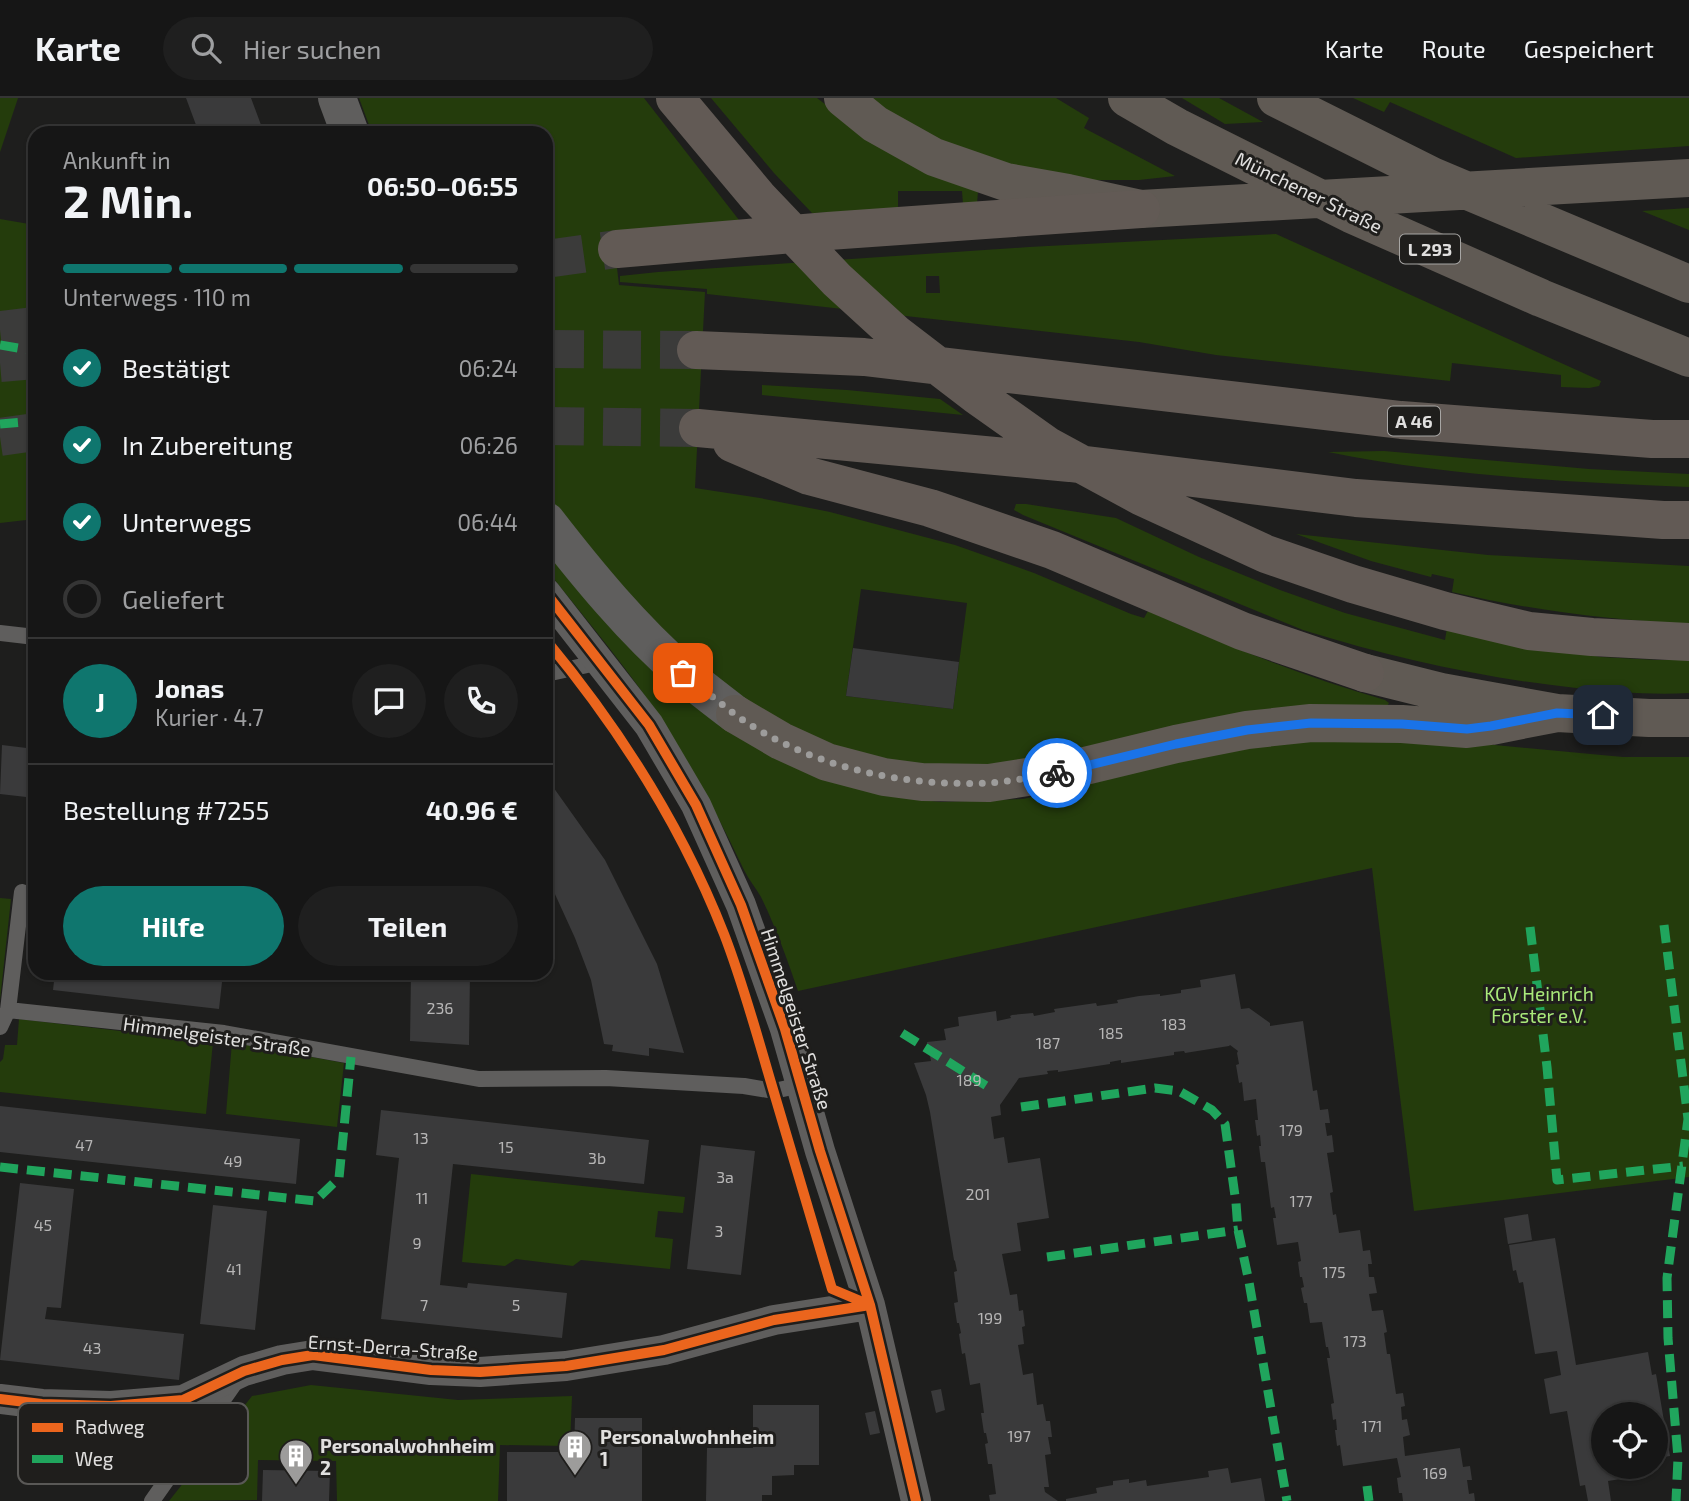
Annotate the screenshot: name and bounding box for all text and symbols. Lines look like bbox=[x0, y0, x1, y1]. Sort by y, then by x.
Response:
search box bbox=[163, 17, 653, 80]
text: Karte bbox=[35, 28, 121, 68]
icon: search bbox=[187, 29, 225, 67]
text: Hier suchen bbox=[243, 33, 381, 64]
text: Karte bbox=[1325, 34, 1384, 63]
text: Route bbox=[1422, 34, 1486, 63]
text: Gespeichert bbox=[1524, 34, 1654, 63]
text: Ankunft in bbox=[63, 146, 171, 174]
street label: Münchener Straße bbox=[1232, 146, 1386, 238]
text: 06:50–06:55 bbox=[367, 170, 518, 201]
text: 2 Min. bbox=[63, 172, 193, 227]
road number: L 293 bbox=[1400, 234, 1460, 264]
text: Unterwegs · 110 m bbox=[63, 283, 251, 311]
icon: check bbox=[63, 349, 101, 387]
text: Bestätigt bbox=[122, 352, 230, 383]
text: 06:24 bbox=[458, 354, 518, 382]
road number: A 46 bbox=[1388, 407, 1440, 436]
icon: check bbox=[63, 426, 101, 464]
text: In Zubereitung bbox=[122, 429, 293, 460]
text: 06:26 bbox=[459, 431, 518, 459]
icon: check bbox=[63, 503, 101, 541]
text: Unterwegs bbox=[122, 506, 252, 537]
text: 06:44 bbox=[457, 508, 518, 536]
text: Geliefert bbox=[122, 583, 224, 614]
pin bbox=[653, 643, 713, 703]
icon: bag bbox=[664, 654, 702, 692]
button: chat bbox=[352, 664, 426, 738]
button: phone bbox=[444, 664, 518, 738]
text: Jonas bbox=[155, 672, 224, 703]
pin bbox=[1573, 685, 1633, 745]
text: J bbox=[95, 686, 105, 717]
icon: home bbox=[1584, 696, 1622, 734]
text: Kurier · 4.7 bbox=[155, 703, 264, 731]
courier bbox=[1022, 738, 1092, 808]
icon: bike bbox=[1038, 754, 1076, 792]
text: Bestellung #7255 bbox=[63, 794, 269, 825]
text: 40.96 € bbox=[426, 794, 518, 825]
button: Hilfe bbox=[63, 886, 284, 966]
button: Teilen bbox=[298, 886, 518, 966]
street label: Himmelgeister Straße bbox=[757, 925, 837, 1113]
park label: KGV Heinrich Förster e.V. bbox=[1484, 982, 1594, 1027]
house number: 236 bbox=[426, 998, 454, 1017]
street label: Himmelgeister Straße bbox=[122, 1011, 312, 1061]
house number: 183 bbox=[1162, 1014, 1186, 1033]
house number: 185 bbox=[1099, 1023, 1123, 1042]
house number: 187 bbox=[1036, 1033, 1060, 1052]
house number: 189 bbox=[956, 1070, 982, 1089]
house number: 179 bbox=[1279, 1120, 1303, 1139]
house number: 13 bbox=[413, 1128, 429, 1147]
house number: 47 bbox=[75, 1135, 93, 1154]
house number: 15 bbox=[499, 1137, 513, 1156]
house number: 3b bbox=[588, 1148, 606, 1167]
house number: 49 bbox=[224, 1151, 243, 1170]
house number: 3a bbox=[716, 1167, 734, 1186]
house number: 201 bbox=[965, 1184, 991, 1203]
house number: 11 bbox=[416, 1188, 428, 1207]
house number: 177 bbox=[1290, 1191, 1312, 1210]
house number: 45 bbox=[34, 1215, 52, 1234]
house number: 3 bbox=[715, 1221, 723, 1240]
house number: 9 bbox=[412, 1233, 422, 1252]
house number: 41 bbox=[226, 1259, 242, 1278]
house number: 175 bbox=[1322, 1262, 1346, 1281]
house number: 7 bbox=[420, 1295, 428, 1314]
house number: 5 bbox=[512, 1295, 520, 1314]
house number: 199 bbox=[978, 1308, 1002, 1327]
street label: Ernst-Derra-Straße bbox=[307, 1330, 479, 1364]
house number: 173 bbox=[1343, 1331, 1367, 1350]
house number: 43 bbox=[83, 1338, 101, 1357]
map controls bbox=[1591, 1402, 1668, 1479]
button: locate bbox=[1591, 1402, 1668, 1479]
legend bbox=[18, 1403, 248, 1484]
text: Radweg bbox=[75, 1415, 145, 1438]
house number: 171 bbox=[1362, 1416, 1382, 1435]
place label: Personalwohnheim 1 bbox=[600, 1425, 774, 1470]
house number: 197 bbox=[1007, 1426, 1031, 1445]
building icon: Personalwohnheim 1 bbox=[556, 1428, 594, 1477]
place label: Personalwohnheim 2 bbox=[320, 1434, 494, 1479]
building icon: Personalwohnheim 2 bbox=[277, 1437, 315, 1486]
text: Weg bbox=[75, 1447, 114, 1470]
house number: 169 bbox=[1423, 1463, 1447, 1482]

